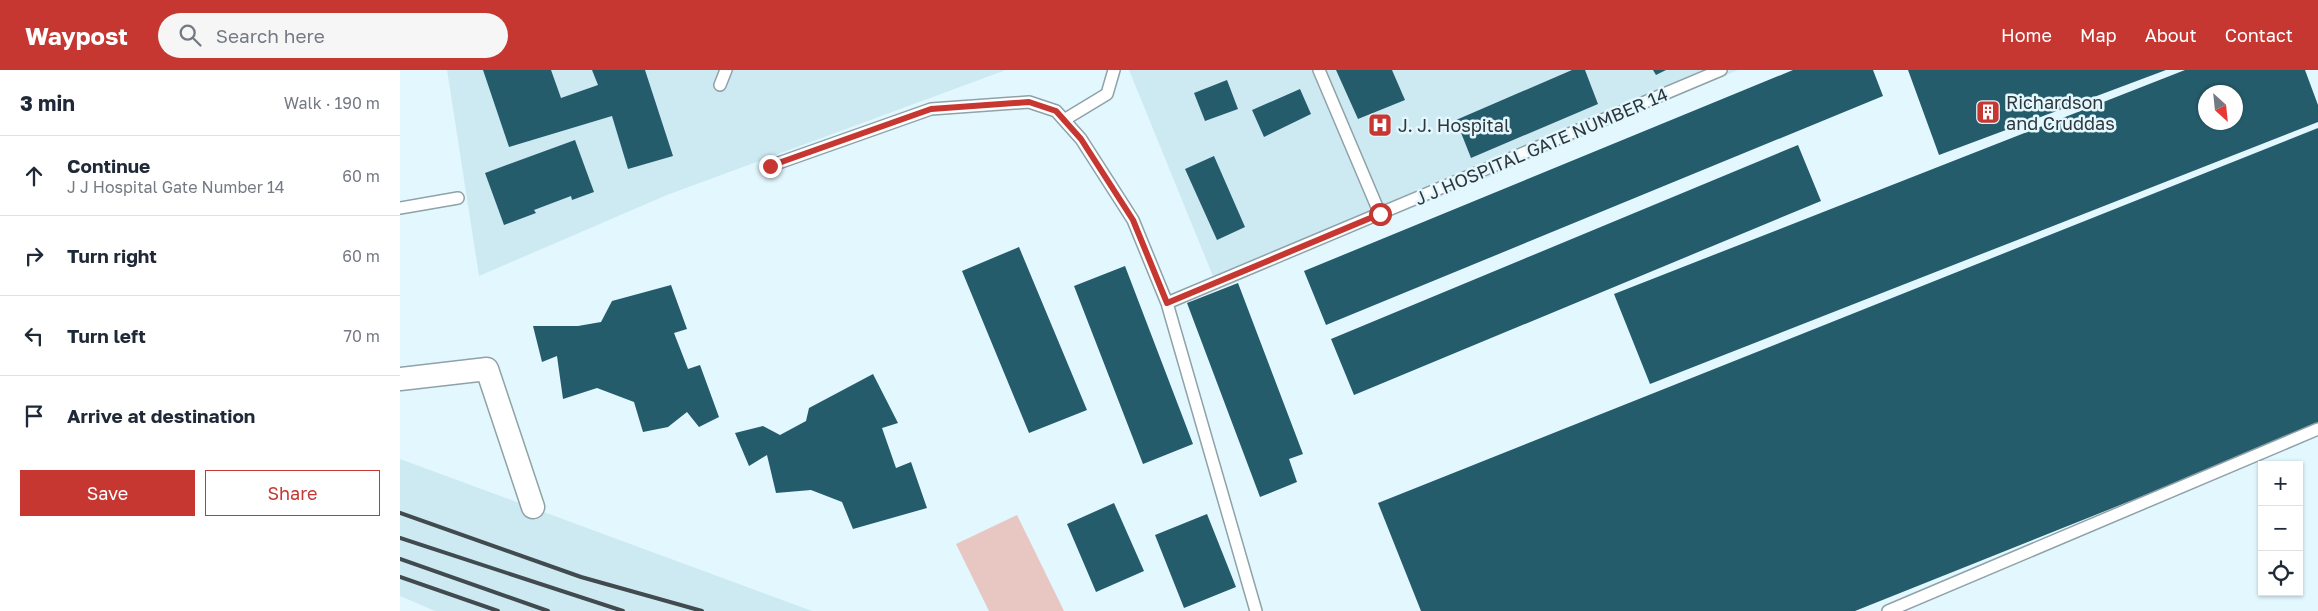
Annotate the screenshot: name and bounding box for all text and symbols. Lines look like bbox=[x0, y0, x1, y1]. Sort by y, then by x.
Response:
search box bbox=[158, 13, 508, 58]
text: Waypost bbox=[25, 21, 128, 50]
icon: search bbox=[176, 21, 204, 49]
text: Search here bbox=[216, 24, 325, 47]
text: Home bbox=[2001, 24, 2052, 46]
text: Map bbox=[2080, 24, 2117, 46]
text: About bbox=[2145, 24, 2197, 46]
text: Contact bbox=[2225, 24, 2293, 46]
street label: J J HOSPITAL GATE NUMBER 14 bbox=[1411, 83, 1671, 209]
north arrow bbox=[2198, 85, 2243, 130]
text: 3 min bbox=[20, 90, 75, 116]
place label: Richardson and Cruddas bbox=[2006, 91, 2115, 134]
text: Walk · 190 m bbox=[284, 93, 380, 113]
building icon: Richardson and Cruddas bbox=[1975, 99, 2001, 125]
hospital icon: J. J. Hospital bbox=[1367, 112, 1393, 138]
place label: J. J. Hospital bbox=[1398, 114, 1510, 136]
text: Continue bbox=[67, 154, 150, 177]
route end bbox=[759, 155, 782, 178]
icon: ahead bbox=[20, 162, 48, 190]
text: 60 m bbox=[342, 166, 380, 186]
text: J J Hospital Gate Number 14 bbox=[67, 177, 284, 197]
route start bbox=[1369, 203, 1392, 226]
icon: right bbox=[20, 242, 48, 270]
text: Turn right bbox=[67, 244, 157, 267]
text: 60 m bbox=[342, 246, 380, 266]
icon: left bbox=[20, 322, 48, 350]
text: Turn left bbox=[67, 324, 146, 347]
text: 70 m bbox=[343, 326, 380, 346]
icon: arrive bbox=[20, 402, 48, 430]
text: Arrive at destination bbox=[67, 404, 255, 427]
map controls bbox=[2258, 461, 2303, 596]
button: + bbox=[2258, 461, 2303, 506]
button: Save bbox=[20, 470, 195, 516]
button: Share bbox=[205, 470, 380, 516]
button: − bbox=[2258, 506, 2303, 551]
button: locate bbox=[2258, 551, 2303, 596]

